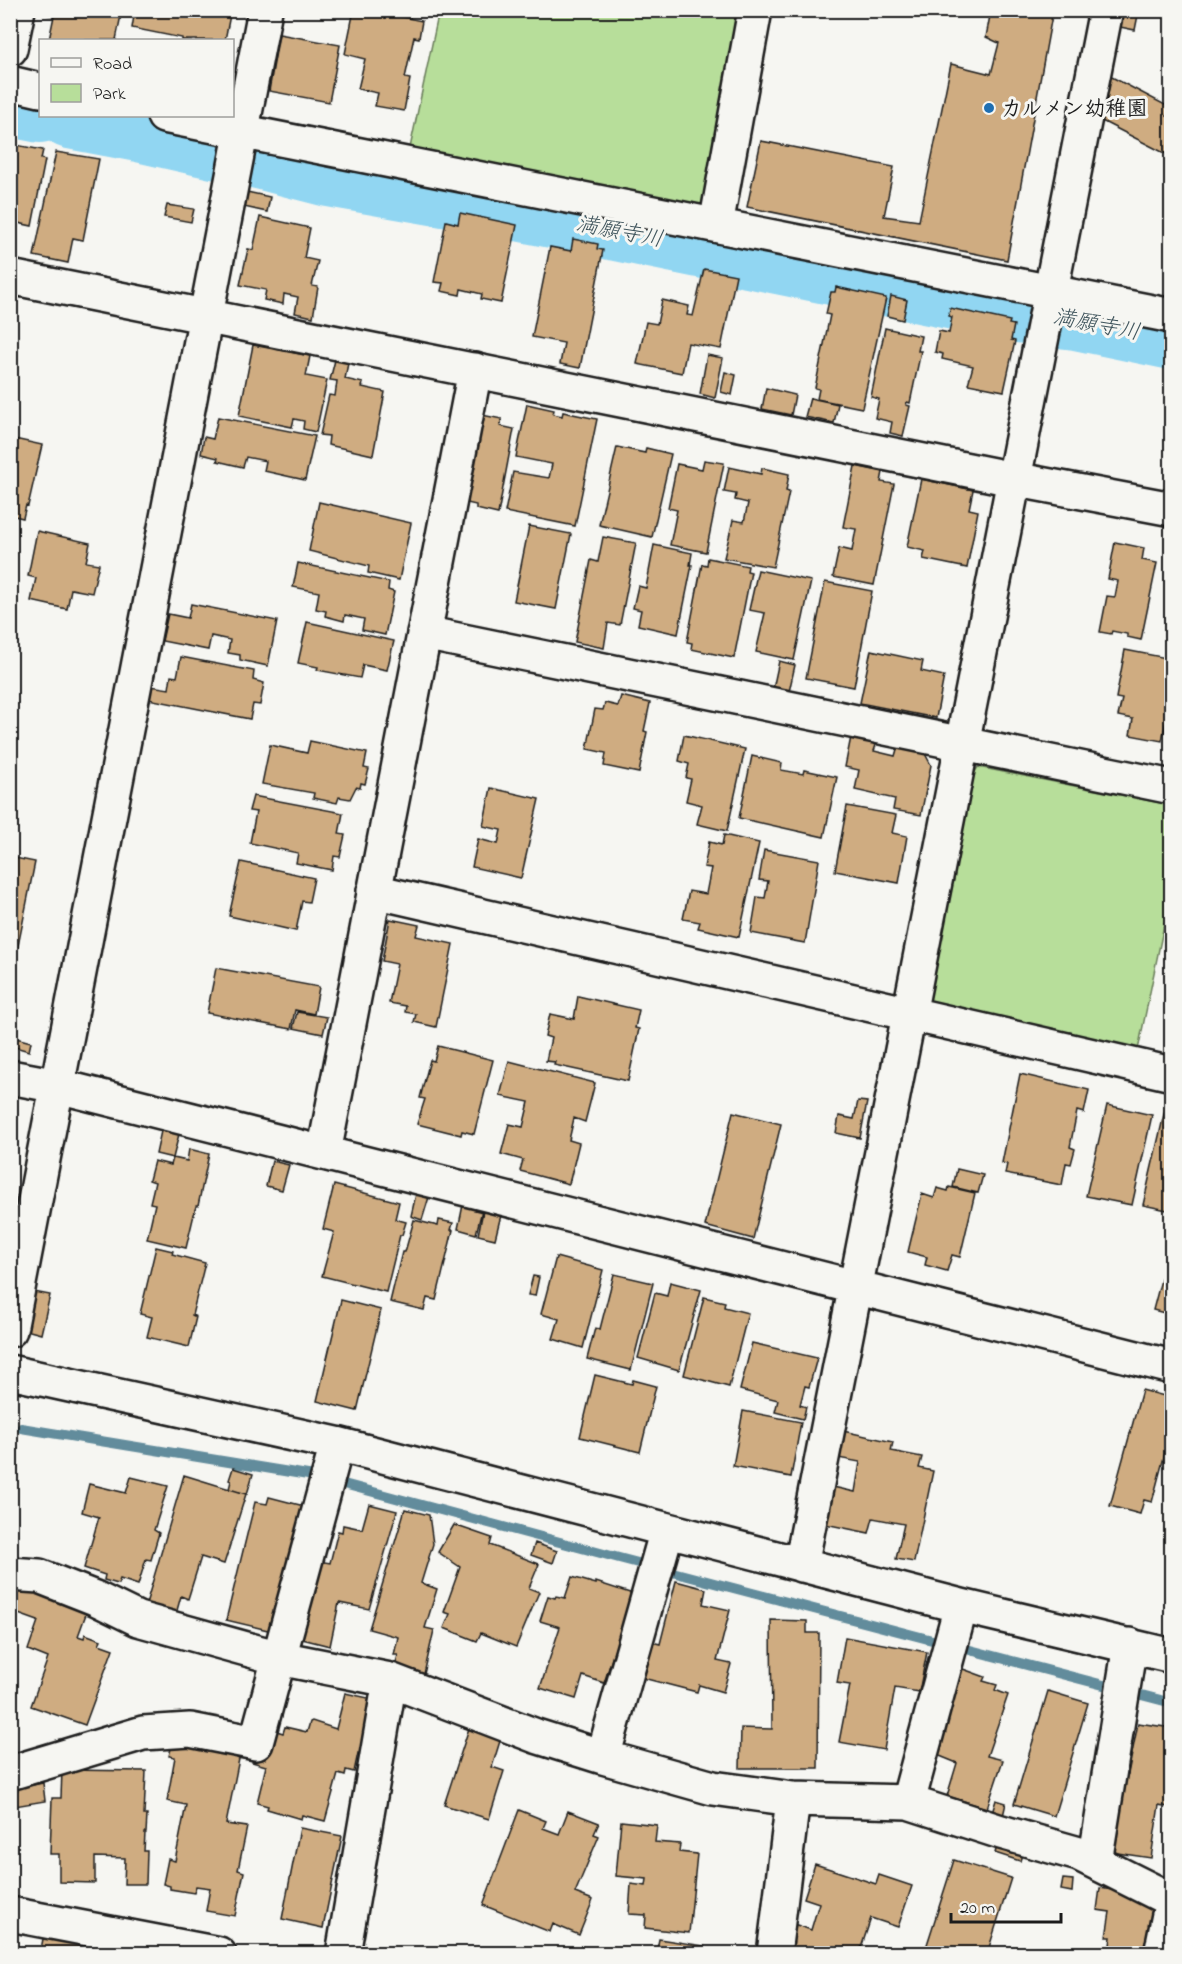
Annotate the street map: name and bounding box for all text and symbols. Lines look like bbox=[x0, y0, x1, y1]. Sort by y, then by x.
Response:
legend bbox=[39, 39, 234, 117]
text: Road bbox=[93, 52, 132, 78]
text: Park bbox=[93, 82, 126, 108]
place label: カルメン幼稚園 bbox=[1001, 95, 1148, 125]
marker: カルメン幼稚園 bbox=[982, 101, 996, 115]
water label: 満願寺川 bbox=[573, 209, 666, 257]
water label: 満願寺川 bbox=[1050, 302, 1143, 350]
scale bar bbox=[951, 1886, 1060, 1924]
text: 20 m bbox=[960, 1896, 995, 1922]

